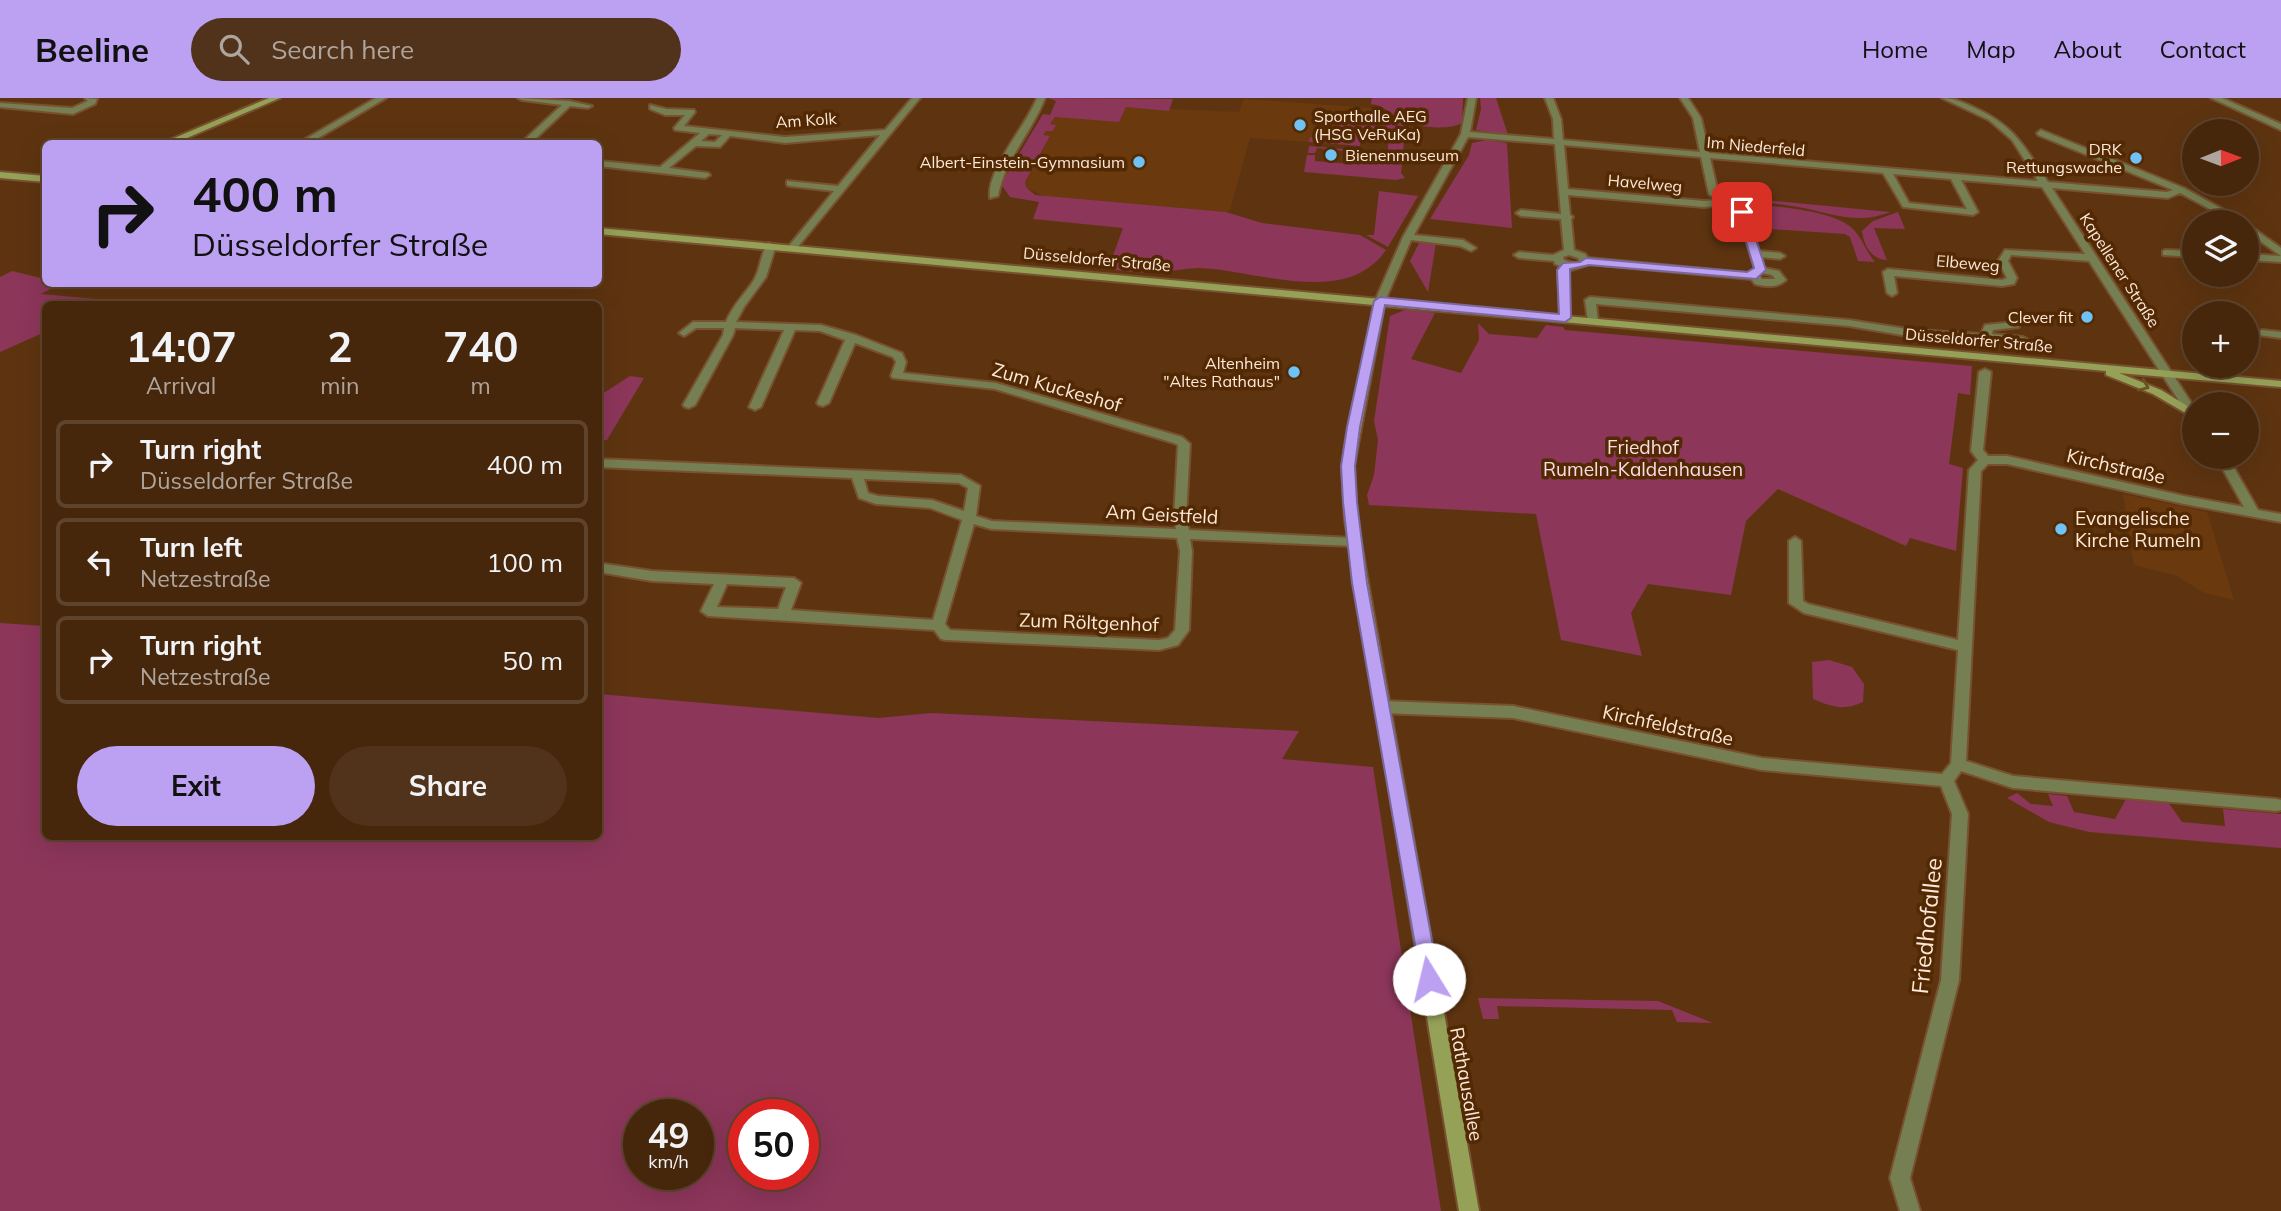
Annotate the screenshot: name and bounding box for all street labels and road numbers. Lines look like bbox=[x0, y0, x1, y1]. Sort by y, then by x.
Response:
street label: Am Kolk bbox=[775, 108, 838, 132]
street label: Im Niederfeld bbox=[1706, 132, 1806, 160]
street label: Havelweg bbox=[1607, 170, 1683, 196]
street label: Kapellener Straße bbox=[2076, 209, 2164, 331]
street label: Düsseldorfer Straße bbox=[1022, 243, 1172, 275]
street label: Elbeweg bbox=[1935, 250, 2001, 276]
street label: Düsseldorfer Straße bbox=[1904, 324, 2054, 356]
street label: Zum Kuckeshof bbox=[989, 357, 1125, 417]
street label: Kirchstraße bbox=[2064, 443, 2168, 489]
street label: Am Geistfeld bbox=[1105, 499, 1219, 529]
street label: Zum Röltgenhof bbox=[1019, 608, 1160, 636]
street label: Kirchfeldstraße bbox=[1601, 699, 1735, 751]
street label: Friedhofallee bbox=[1905, 856, 1948, 995]
street label: Rathausallee bbox=[1445, 1025, 1489, 1143]

